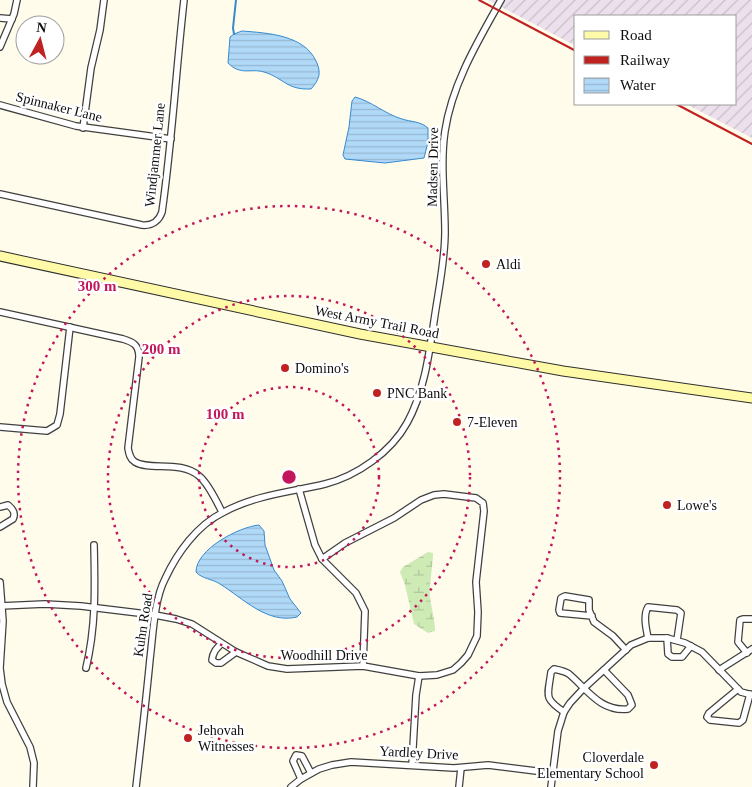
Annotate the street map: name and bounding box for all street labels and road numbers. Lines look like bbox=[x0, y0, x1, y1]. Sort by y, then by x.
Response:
street label: Spinnaker Lane bbox=[14, 89, 104, 125]
street label: Windjammer Lane bbox=[142, 102, 168, 208]
street label: Madsen Drive bbox=[425, 127, 441, 207]
street label: West Army Trail Road bbox=[314, 303, 440, 341]
street label: Kuhn Road bbox=[131, 592, 155, 658]
street label: Woodhill Drive bbox=[280, 648, 368, 663]
street label: Yardley Drive bbox=[379, 743, 459, 763]

